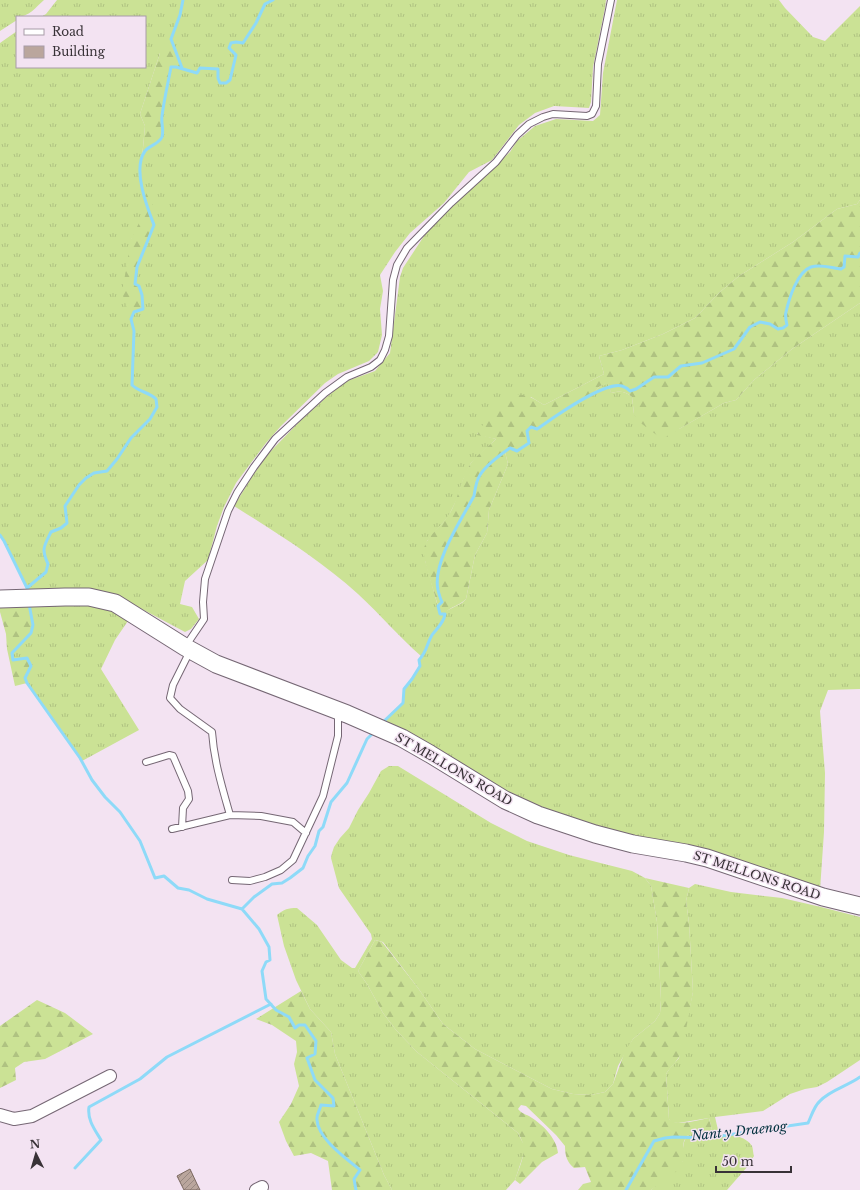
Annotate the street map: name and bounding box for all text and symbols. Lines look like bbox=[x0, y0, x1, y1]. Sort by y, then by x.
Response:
legend bbox=[16, 16, 146, 68]
text: Road bbox=[52, 24, 84, 39]
text: Building bbox=[52, 44, 106, 59]
street label: ST MELLONS ROAD bbox=[393, 729, 515, 809]
street label: ST MELLONS ROAD bbox=[692, 847, 822, 903]
water label: Nant y Draenog bbox=[689, 1117, 789, 1145]
north arrow bbox=[16, 1134, 56, 1174]
text: N bbox=[29, 1137, 42, 1151]
scale bar bbox=[716, 1148, 791, 1174]
text: 50 m bbox=[722, 1154, 754, 1169]

